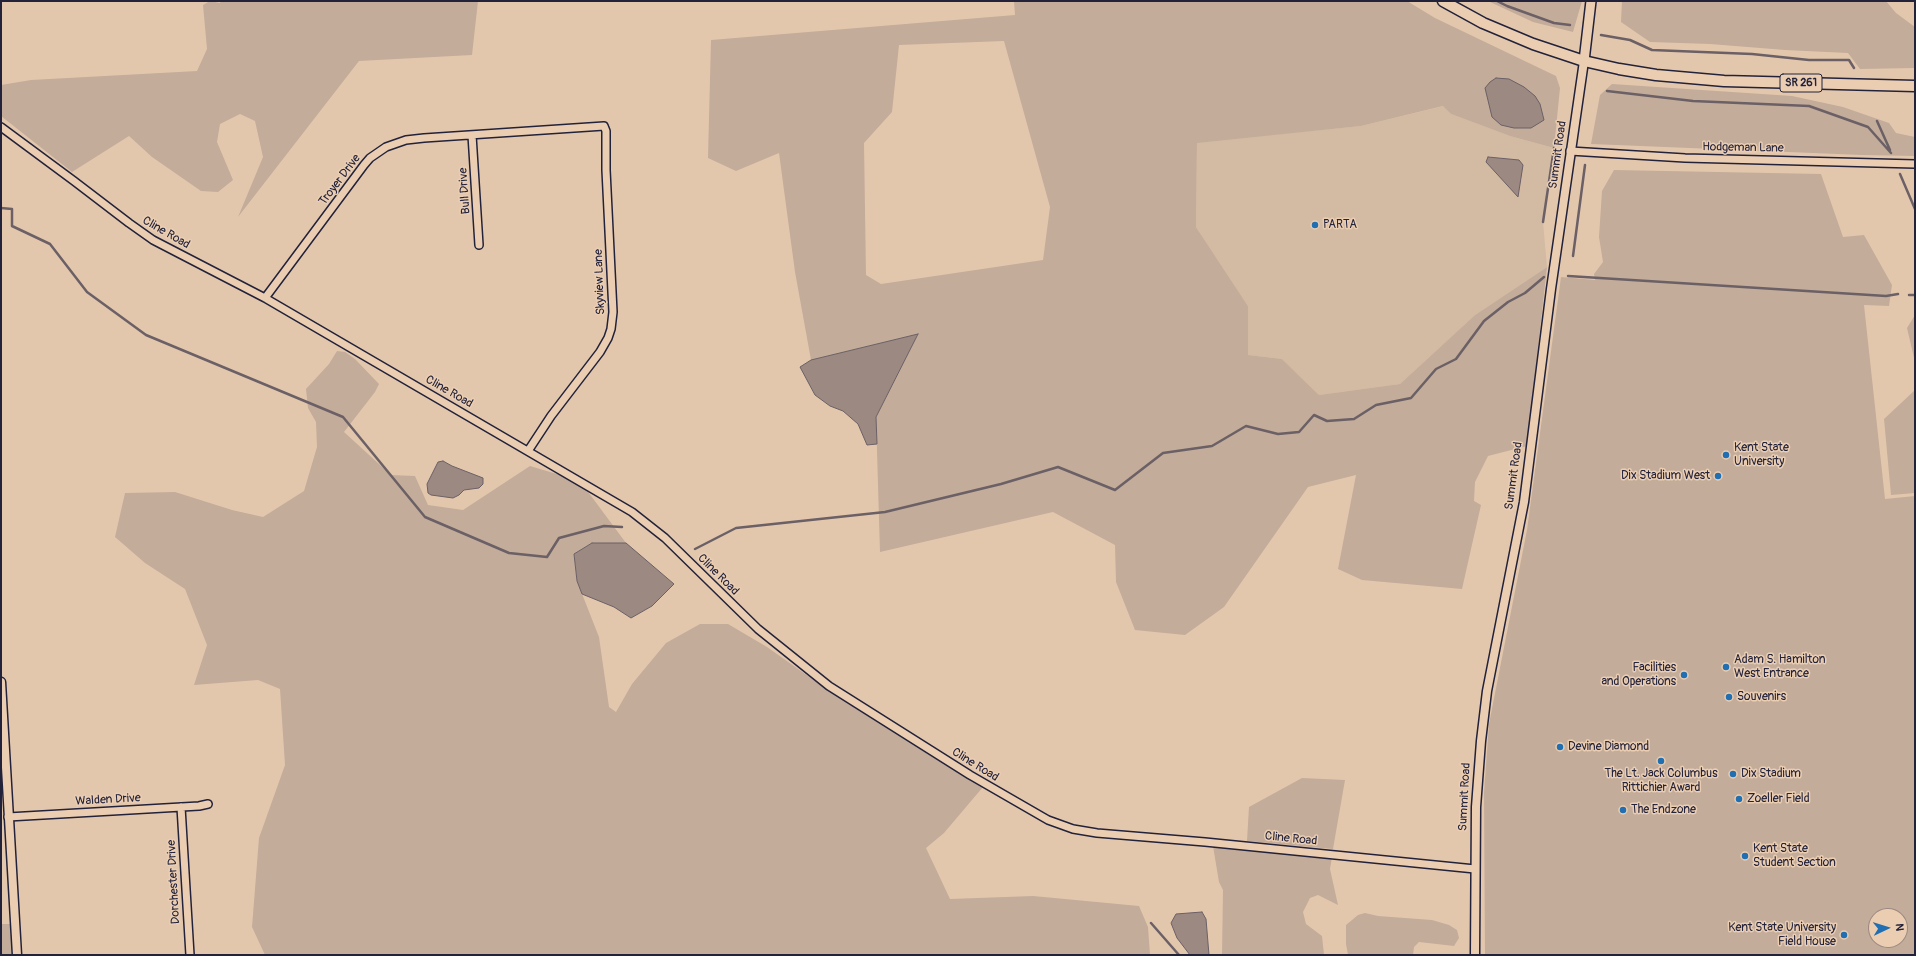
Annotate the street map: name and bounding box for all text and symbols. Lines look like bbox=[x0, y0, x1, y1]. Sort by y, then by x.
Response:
road number: SR 261 bbox=[1780, 74, 1822, 92]
street label: Summit Road bbox=[1546, 120, 1570, 190]
street label: Hodgeman Lane bbox=[1702, 140, 1784, 156]
street label: Troyer Drive bbox=[316, 152, 364, 208]
street label: Bull Drive bbox=[456, 167, 474, 215]
street label: Cline Road bbox=[140, 214, 192, 252]
place label: PARTA bbox=[1323, 218, 1357, 232]
marker: PARTA bbox=[1310, 220, 1320, 230]
street label: Skyview Lane bbox=[592, 249, 608, 315]
street label: Cline Road bbox=[423, 373, 475, 411]
street label: Summit Road bbox=[1502, 441, 1526, 511]
place label: Kent State University bbox=[1734, 441, 1789, 469]
marker: Kent State University bbox=[1721, 450, 1731, 460]
place label: Dix Stadium West bbox=[1621, 469, 1710, 483]
marker: Dix Stadium West bbox=[1713, 471, 1723, 481]
street label: Cline Road bbox=[694, 551, 742, 599]
place label: Adam S. Hamilton West Entrance bbox=[1734, 653, 1826, 681]
place label: Facilities and Operations bbox=[1602, 661, 1676, 689]
marker: Adam S. Hamilton West Entrance bbox=[1721, 662, 1731, 672]
marker: Facilities and Operations bbox=[1679, 670, 1689, 680]
place label: Souvenirs bbox=[1737, 690, 1786, 704]
marker: Souvenirs bbox=[1724, 692, 1734, 702]
place label: Devine Diamond bbox=[1568, 740, 1649, 754]
marker: Devine Diamond bbox=[1555, 742, 1565, 752]
street label: Cline Road bbox=[949, 745, 1001, 785]
marker: The Lt. Jack Columbus Rittichier Award bbox=[1656, 756, 1666, 766]
street label: Summit Road bbox=[1456, 762, 1474, 832]
place label: The Lt. Jack Columbus Rittichier Award bbox=[1604, 767, 1718, 795]
place label: Dix Stadium bbox=[1741, 767, 1801, 781]
marker: Dix Stadium bbox=[1728, 769, 1738, 779]
street label: Walden Drive bbox=[75, 791, 141, 809]
place label: Zoeller Field bbox=[1747, 792, 1810, 806]
marker: Zoeller Field bbox=[1734, 794, 1744, 804]
place label: The Endzone bbox=[1631, 803, 1696, 817]
marker: The Endzone bbox=[1618, 805, 1628, 815]
street label: Cline Road bbox=[1264, 829, 1318, 849]
street label: Dorchester Drive bbox=[165, 839, 183, 925]
place label: Kent State Student Section bbox=[1753, 842, 1836, 870]
marker: Kent State Student Section bbox=[1740, 851, 1750, 861]
north arrow bbox=[1868, 908, 1908, 948]
place label: Kent State University Field House bbox=[1728, 921, 1836, 949]
text: N bbox=[1893, 923, 1906, 931]
marker: Kent State University Field House bbox=[1839, 930, 1849, 940]

